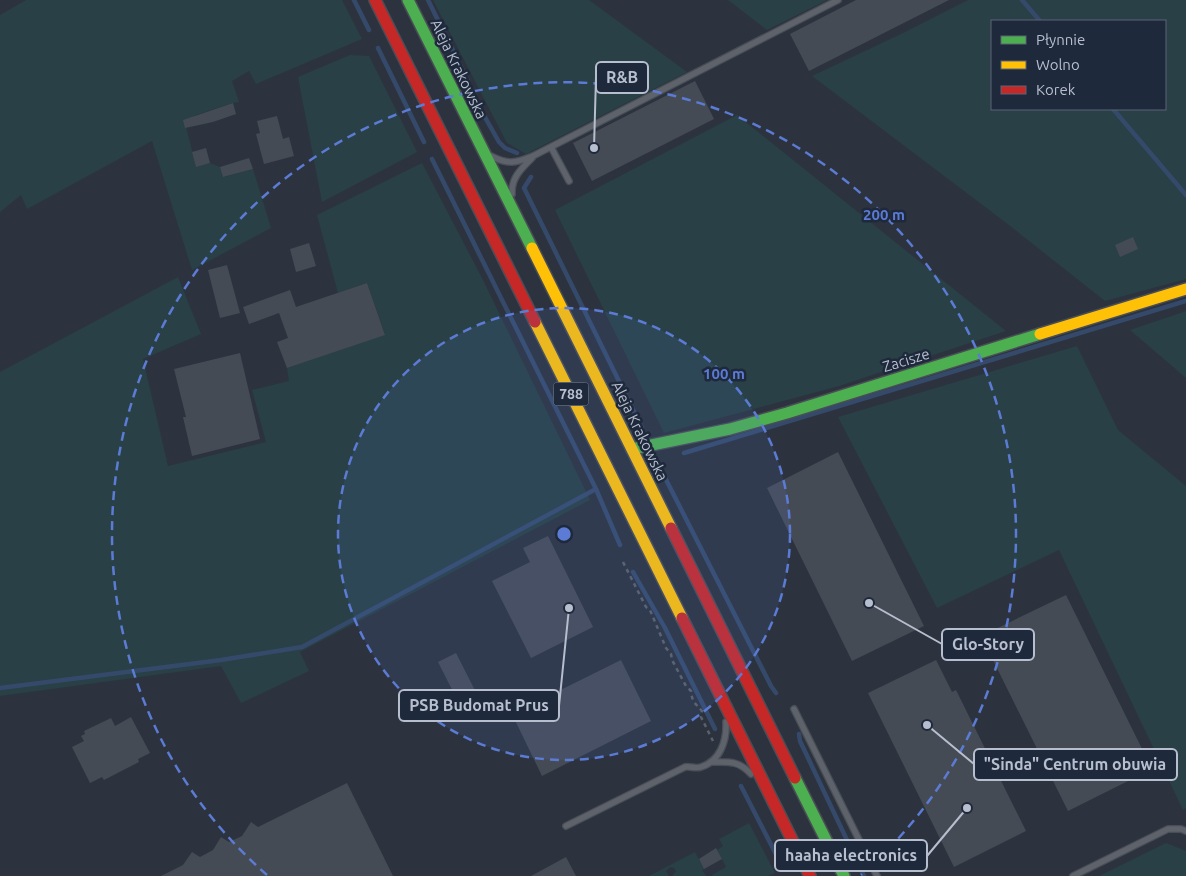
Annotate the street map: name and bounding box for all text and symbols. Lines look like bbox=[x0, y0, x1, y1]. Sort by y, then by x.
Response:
street label: Aleja Krakowska bbox=[428, 16, 490, 122]
legend bbox=[991, 20, 1166, 110]
text: Płynnie bbox=[1036, 31, 1085, 48]
text: Wolno bbox=[1036, 56, 1080, 73]
callout: R&B bbox=[596, 62, 648, 93]
text: R&B bbox=[606, 68, 638, 86]
text: Korek bbox=[1036, 81, 1076, 98]
text: 200 m bbox=[863, 206, 905, 223]
street label: Zacisze bbox=[880, 345, 932, 375]
text: 100 m bbox=[703, 365, 745, 382]
street label: Aleja Krakowska bbox=[609, 378, 671, 484]
road number: 788 bbox=[554, 382, 588, 406]
centre of rings bbox=[555, 525, 573, 543]
callout: Glo-Story bbox=[942, 629, 1034, 660]
text: Glo-Story bbox=[952, 635, 1024, 653]
callout: PSB Budomat Prus bbox=[399, 690, 559, 721]
text: PSB Budomat Prus bbox=[409, 696, 549, 714]
callout: "Sinda" Centrum obuwia bbox=[974, 749, 1177, 780]
text: "Sinda" Centrum obuwia bbox=[984, 755, 1166, 773]
callout: haaha electronics bbox=[775, 840, 927, 871]
text: haaha electronics bbox=[785, 846, 917, 864]

